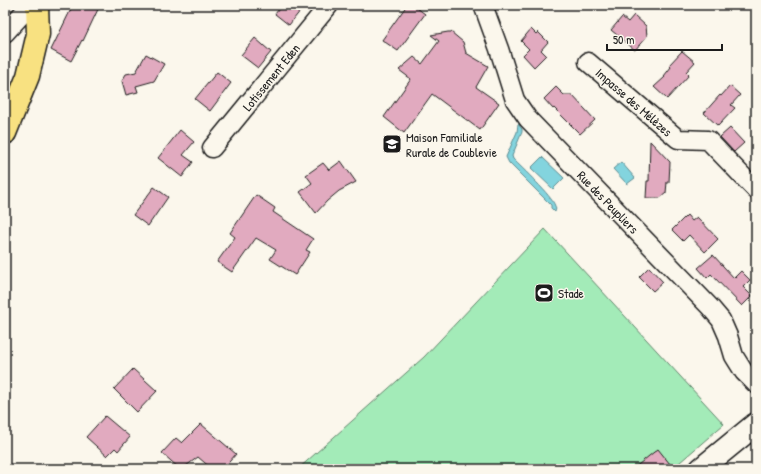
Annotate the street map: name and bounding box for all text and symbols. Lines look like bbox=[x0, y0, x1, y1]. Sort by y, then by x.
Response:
scale bar bbox=[607, 26, 722, 52]
text: 50 m bbox=[613, 31, 634, 48]
street label: Lotissement Eden bbox=[238, 39, 304, 114]
street label: Impasse des Mélèzes bbox=[592, 64, 676, 140]
place label: Maison Familiale Rurale de Coublevie bbox=[406, 128, 497, 161]
school or university icon: Maison Familiale Rurale de Coublevie bbox=[381, 133, 403, 155]
street label: Rue des Peupliers bbox=[573, 167, 643, 237]
sports icon: Stade bbox=[533, 282, 555, 304]
place label: Stade bbox=[558, 284, 584, 302]

